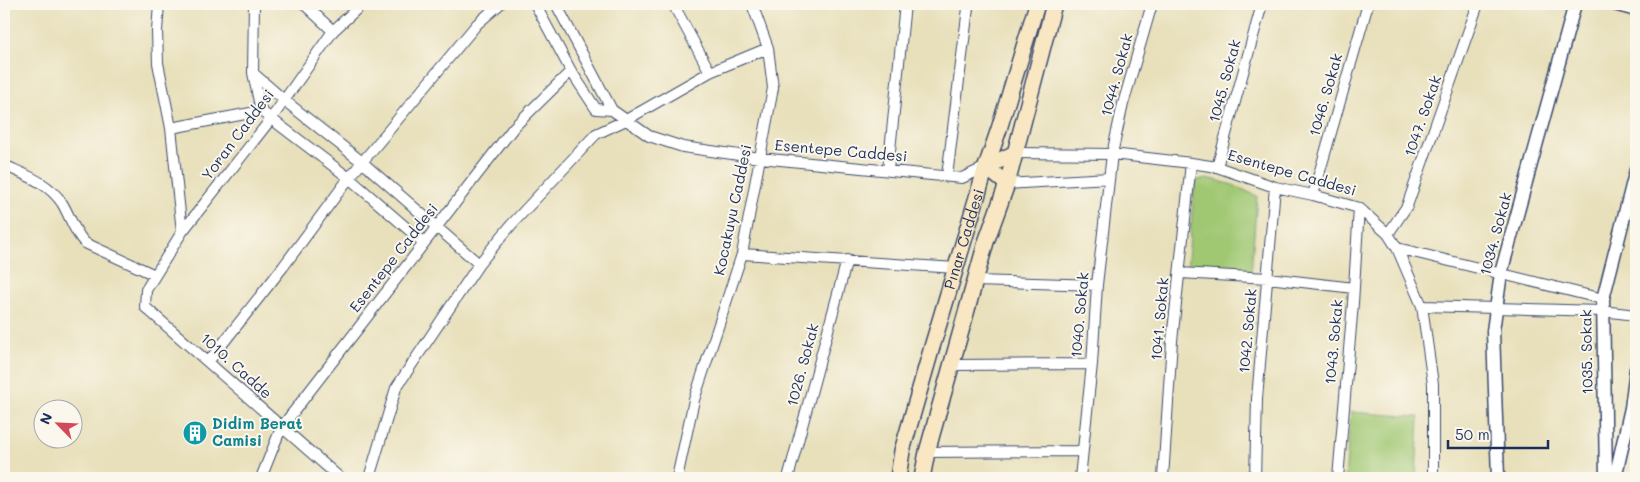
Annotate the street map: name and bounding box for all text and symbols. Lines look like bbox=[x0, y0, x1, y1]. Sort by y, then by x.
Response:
street label: 1044. Sokak bbox=[1095, 31, 1137, 119]
street label: 1045. Sokak bbox=[1203, 37, 1245, 125]
street label: 1046. Sokak bbox=[1304, 51, 1346, 139]
street label: 1047. Sokak bbox=[1399, 72, 1445, 159]
street label: Yoran Caddesi bbox=[196, 85, 278, 184]
street label: Esentepe Caddesi bbox=[774, 134, 908, 166]
street label: Kocakuyu Caddesi bbox=[708, 142, 756, 277]
street label: Esentepe Caddesi bbox=[1226, 144, 1359, 200]
street label: Pınar Caddesi bbox=[939, 186, 988, 292]
street label: 1034. Sokak bbox=[1474, 190, 1516, 278]
street label: Esentepe Caddesi bbox=[344, 199, 442, 316]
street label: 1040. Sokak bbox=[1065, 271, 1093, 359]
street label: 1041. Sokak bbox=[1145, 277, 1173, 361]
street label: 1042. Sokak bbox=[1233, 288, 1261, 374]
street label: 1043. Sokak bbox=[1319, 298, 1347, 385]
street label: 1035. Sokak bbox=[1575, 309, 1597, 395]
street label: 1026. Sokak bbox=[781, 321, 823, 408]
street label: 1010. Cadde bbox=[197, 328, 277, 403]
north arrow bbox=[32, 400, 82, 450]
text: N bbox=[35, 410, 57, 427]
place label: Didim Berat Camisi bbox=[212, 413, 303, 450]
scale bar bbox=[1448, 417, 1548, 449]
building icon: Didim Berat Camisi bbox=[182, 420, 208, 446]
text: 50 m bbox=[1455, 424, 1490, 444]

